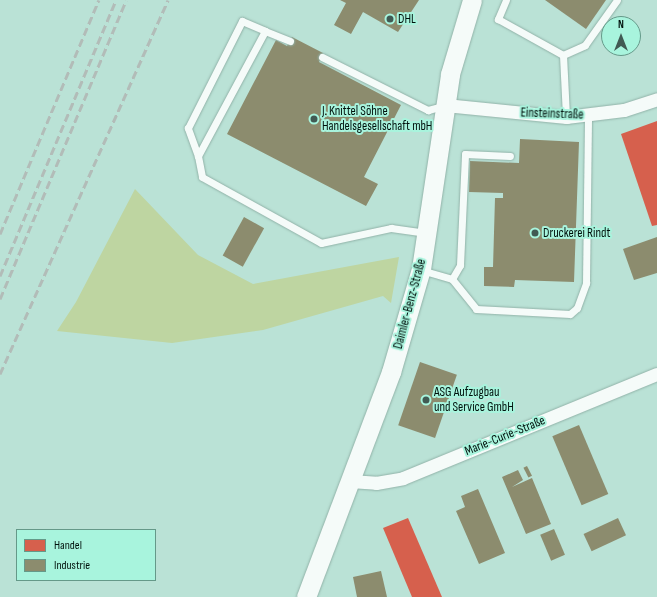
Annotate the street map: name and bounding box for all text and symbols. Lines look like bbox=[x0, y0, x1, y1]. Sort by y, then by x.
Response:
place label: DHL bbox=[398, 11, 416, 27]
marker: DHL bbox=[385, 14, 395, 24]
north arrow bbox=[601, 16, 641, 56]
text: N bbox=[618, 18, 624, 31]
place label: J. Knittel Söhne Handelsgesellschaft mbH bbox=[322, 104, 432, 135]
street label: Einsteinstraße bbox=[520, 105, 584, 123]
marker: J. Knittel Söhne Handelsgesellschaft mbH bbox=[309, 114, 319, 124]
place label: Druckerei Rindt bbox=[543, 225, 610, 241]
marker: Druckerei Rindt bbox=[530, 228, 540, 238]
street label: Daimler-Benz-Straße bbox=[390, 257, 430, 351]
place label: ASG Aufzugbau und Service GmbH bbox=[434, 385, 514, 416]
marker: ASG Aufzugbau und Service GmbH bbox=[421, 395, 431, 405]
street label: Marie-Curie-Straße bbox=[463, 413, 547, 459]
legend bbox=[16, 529, 156, 581]
text: Handel bbox=[54, 538, 82, 553]
text: Industrie bbox=[54, 558, 90, 573]

